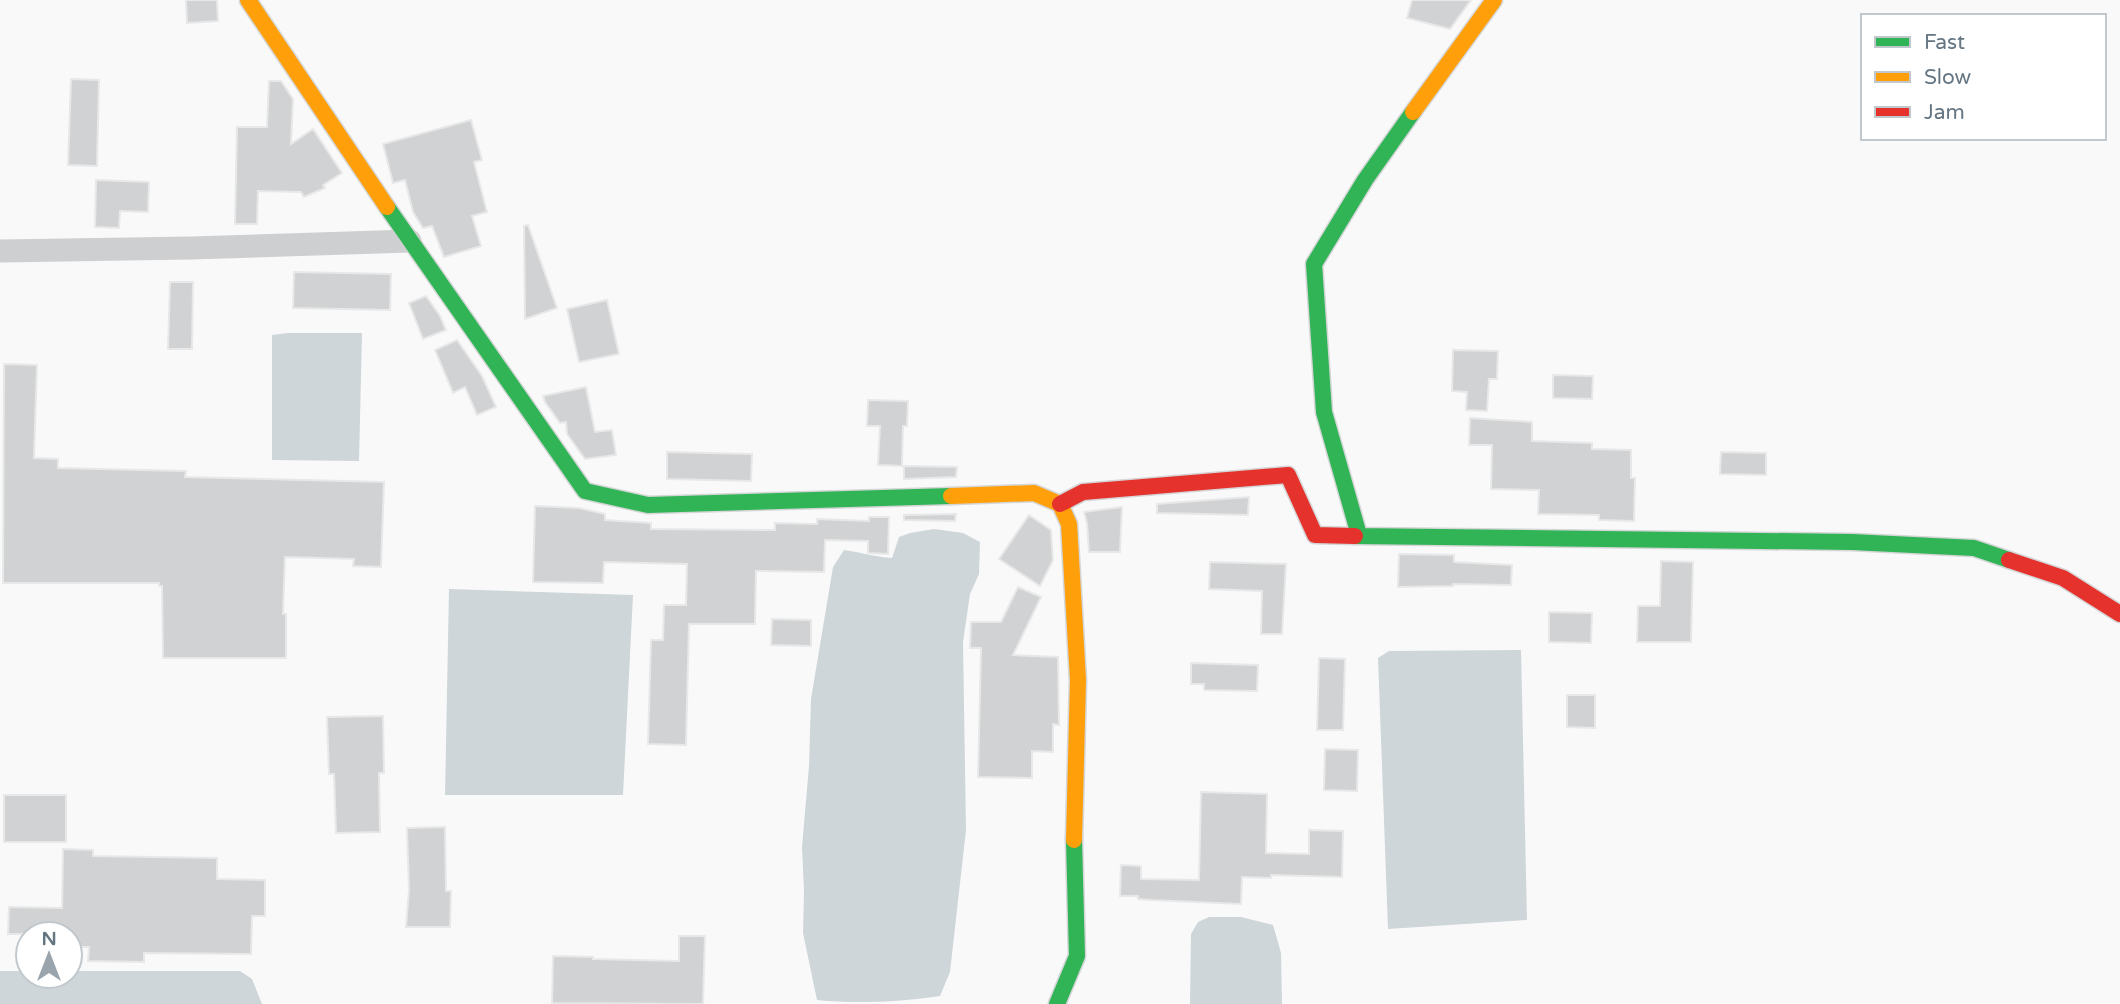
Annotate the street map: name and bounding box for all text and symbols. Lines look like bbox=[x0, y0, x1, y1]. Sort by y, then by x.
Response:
legend bbox=[1861, 14, 2106, 140]
text: Fast bbox=[1924, 30, 1965, 55]
text: Slow bbox=[1924, 65, 1972, 90]
text: Jam bbox=[1924, 100, 1965, 125]
north arrow bbox=[14, 920, 84, 990]
text: N bbox=[41, 928, 57, 950]

